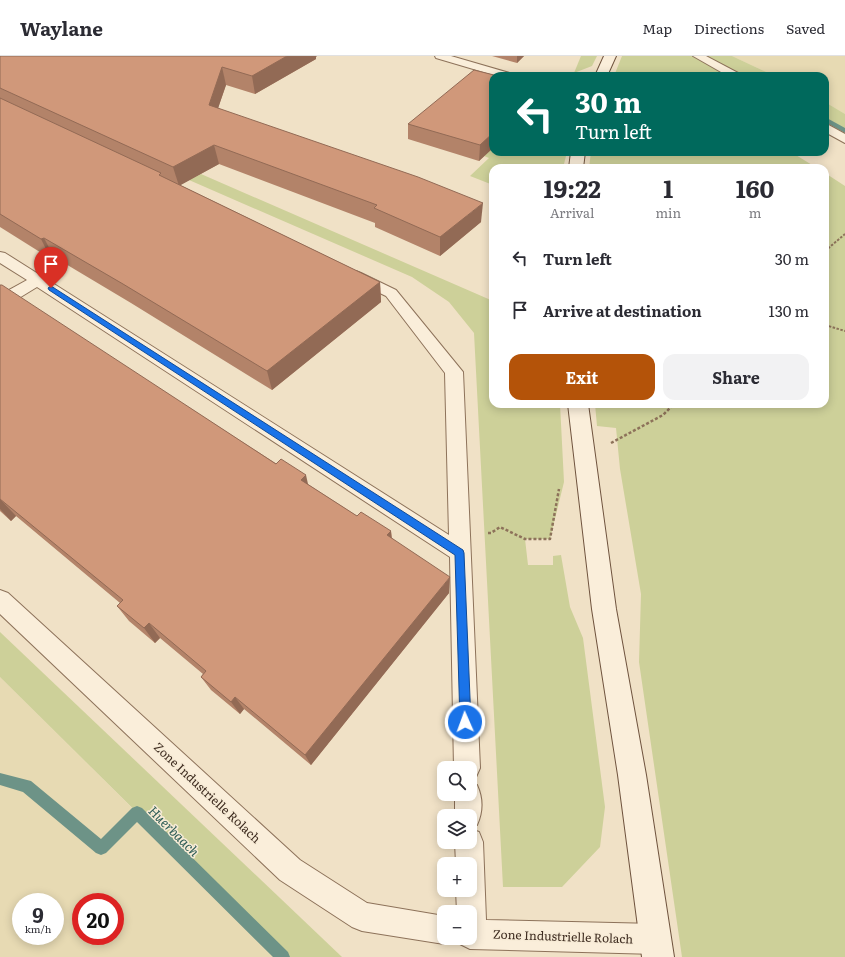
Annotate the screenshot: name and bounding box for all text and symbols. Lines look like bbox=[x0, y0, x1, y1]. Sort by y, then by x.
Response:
text: Waylane bbox=[20, 14, 103, 42]
text: Map bbox=[642, 18, 672, 38]
text: Directions bbox=[694, 18, 764, 38]
text: Saved bbox=[786, 18, 825, 38]
text: 30 m bbox=[575, 80, 641, 122]
icon: left bbox=[509, 88, 561, 140]
text: Turn left bbox=[575, 118, 652, 145]
text: 19:22 bbox=[544, 170, 601, 205]
text: 1 bbox=[663, 170, 673, 205]
text: 160 bbox=[736, 170, 774, 205]
text: Arrival bbox=[550, 203, 594, 222]
text: min bbox=[656, 203, 681, 222]
text: m bbox=[749, 203, 761, 222]
pin bbox=[34, 247, 68, 288]
icon: left bbox=[509, 247, 531, 269]
text: Turn left bbox=[543, 247, 612, 270]
text: 30 m bbox=[775, 247, 809, 270]
icon: arrive bbox=[40, 253, 62, 275]
icon: arrive bbox=[509, 299, 531, 321]
text: Arrive at destination bbox=[543, 299, 702, 322]
text: 130 m bbox=[769, 299, 809, 322]
button: Exit bbox=[509, 354, 655, 400]
button: Share bbox=[663, 354, 809, 400]
position arrow bbox=[444, 701, 486, 743]
street label: Zone Industrielle Rolach bbox=[150, 738, 265, 847]
map controls bbox=[437, 761, 477, 945]
button: search bbox=[437, 761, 477, 801]
water label: Huerbaach bbox=[145, 801, 204, 861]
button: layers bbox=[437, 809, 477, 849]
button: + bbox=[437, 857, 477, 897]
speed limit sign: 20 bbox=[72, 893, 124, 945]
text: 9 bbox=[32, 899, 44, 929]
button: − bbox=[437, 905, 477, 945]
text: km/h bbox=[25, 921, 51, 936]
street label: Zone Industrielle Rolach bbox=[493, 925, 634, 947]

